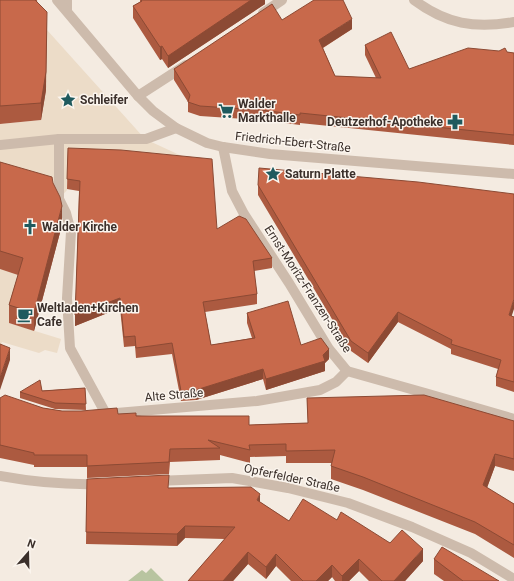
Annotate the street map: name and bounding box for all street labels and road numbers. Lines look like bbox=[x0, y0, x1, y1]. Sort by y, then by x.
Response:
street label: Friedrich-Ebert-Straße bbox=[234, 129, 352, 155]
street label: Ernst-Moritz-Franzen-Straße bbox=[262, 223, 354, 355]
street label: Alte Straße bbox=[144, 385, 204, 405]
street label: Opferfelder Straße bbox=[243, 461, 341, 495]

